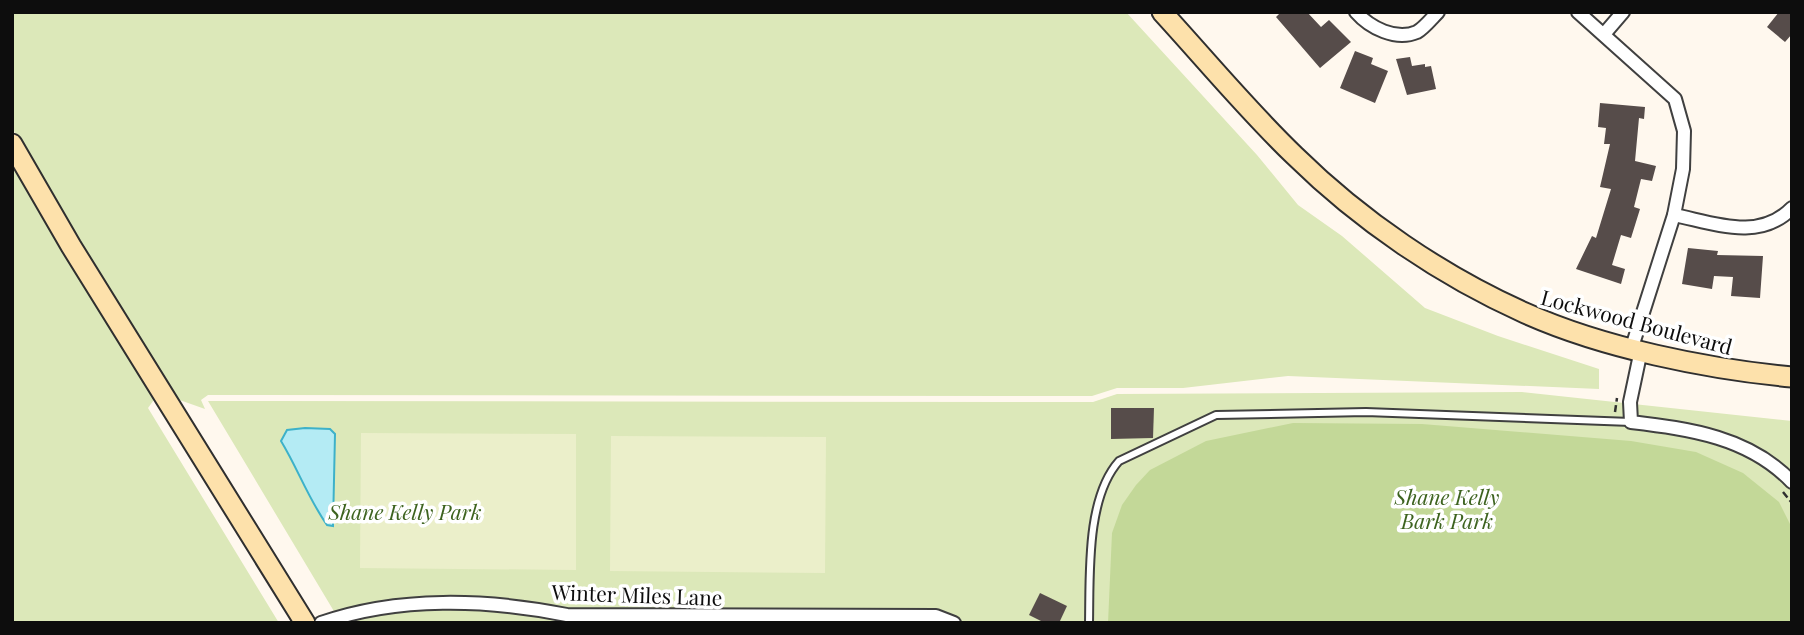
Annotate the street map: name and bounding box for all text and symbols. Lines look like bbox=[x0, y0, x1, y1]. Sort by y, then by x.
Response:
street label: Lockwood Boulevard bbox=[1538, 282, 1736, 360]
park label: Shane Kelly Bark Park bbox=[1394, 482, 1499, 534]
park label: Shane Kelly Park bbox=[327, 497, 482, 525]
street label: Winter Miles Lane bbox=[550, 577, 723, 611]

